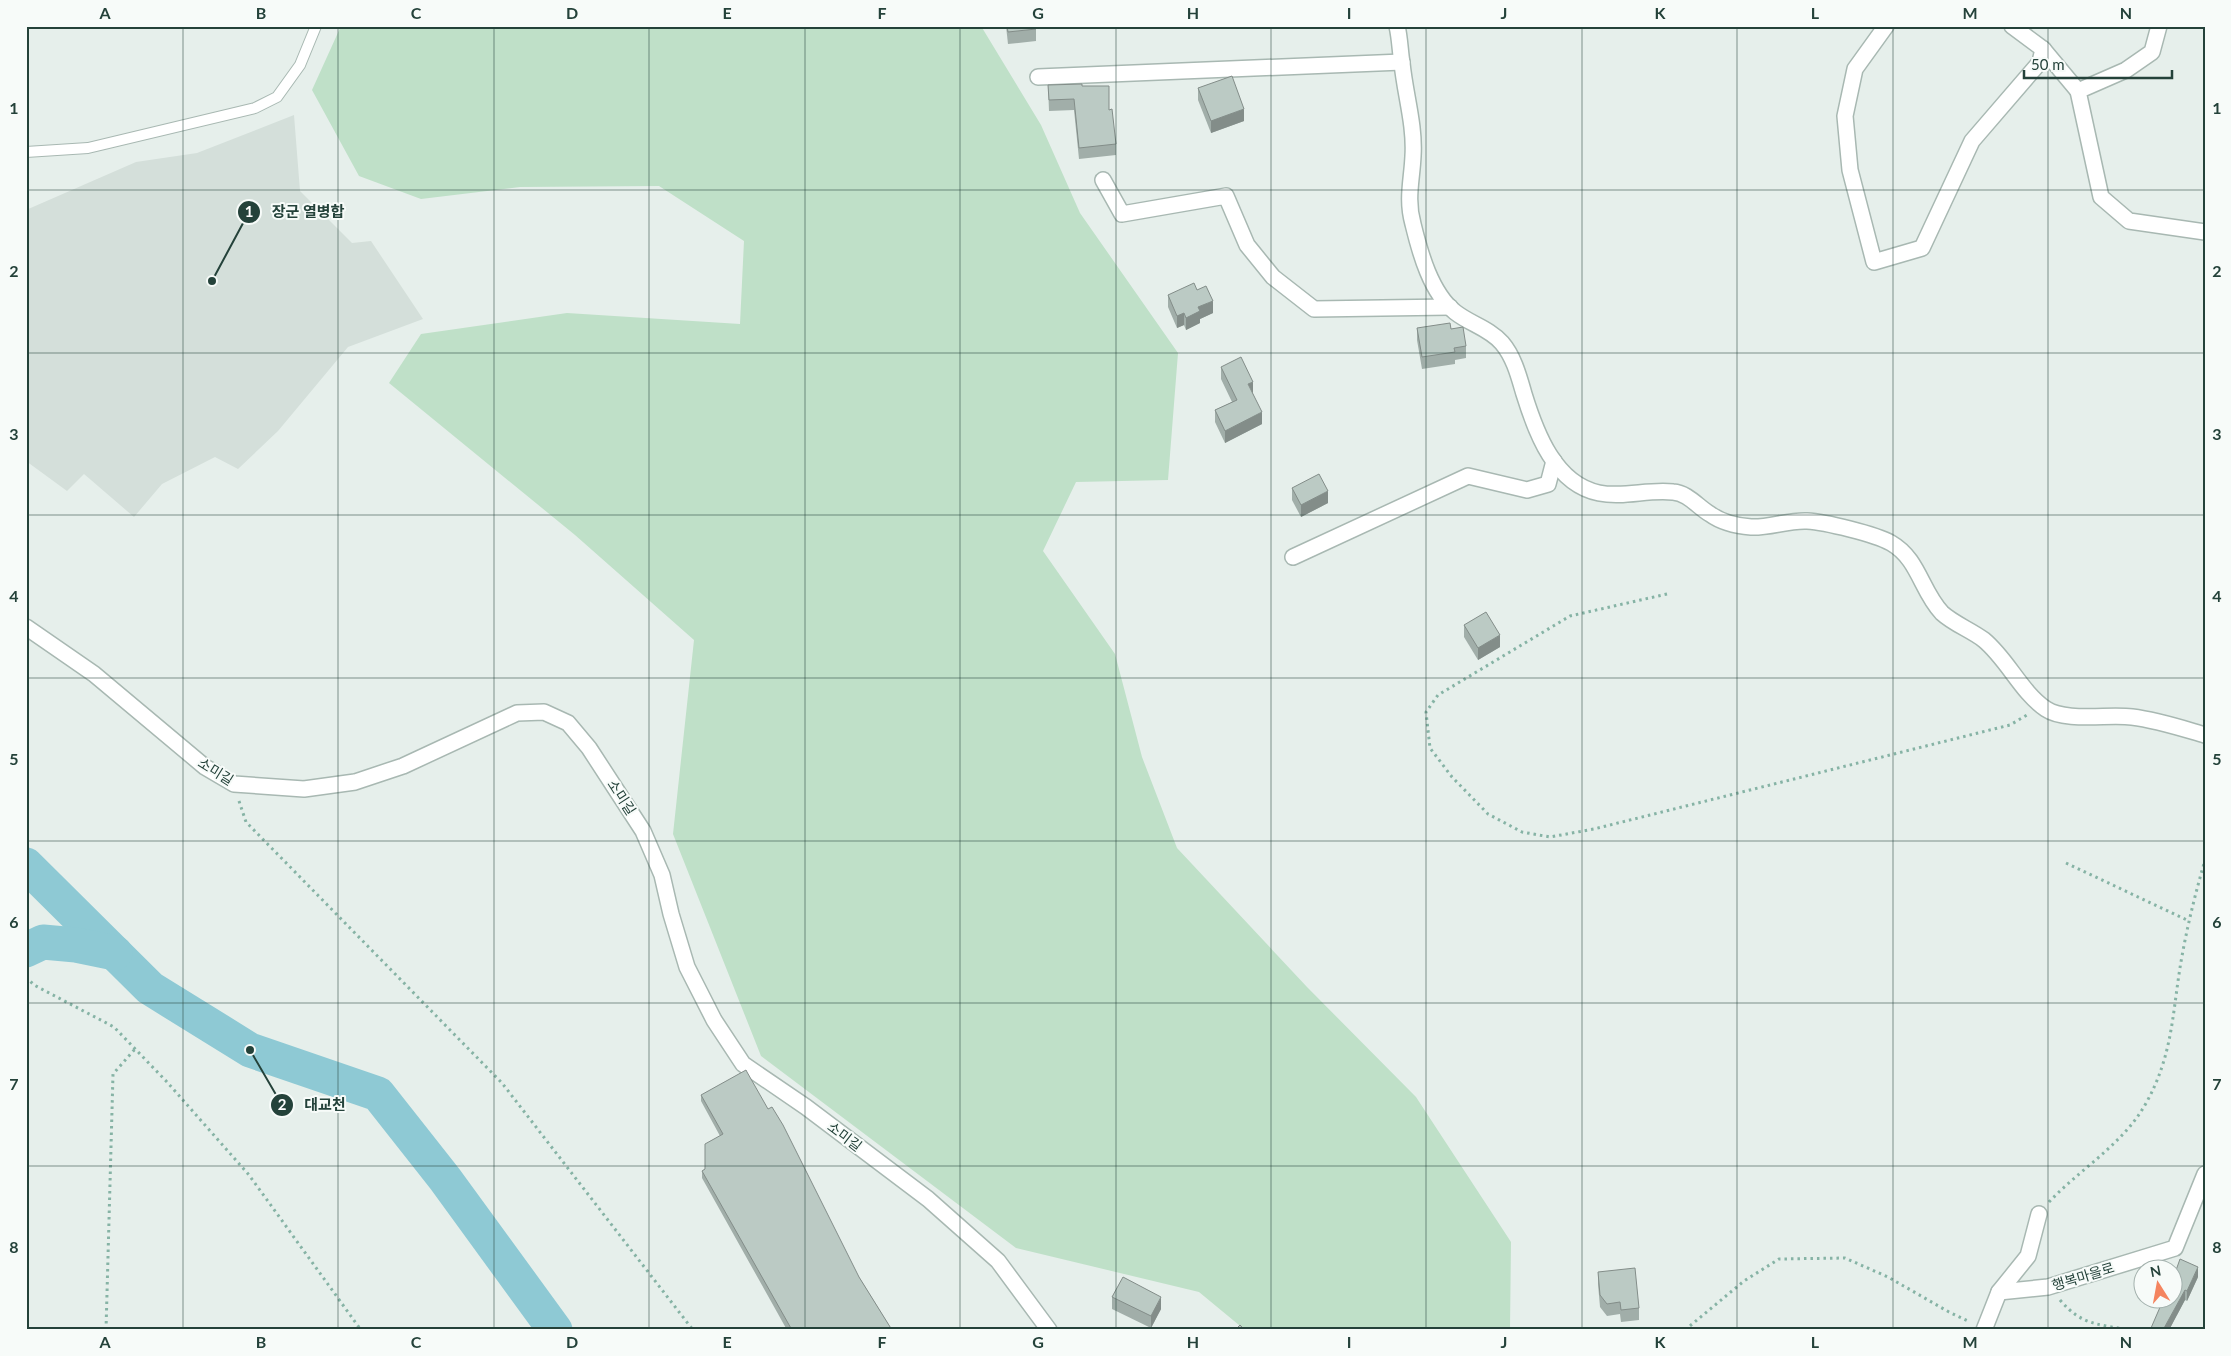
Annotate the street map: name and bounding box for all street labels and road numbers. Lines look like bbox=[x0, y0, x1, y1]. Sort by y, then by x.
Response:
street label: 소미길 bbox=[195, 754, 237, 788]
street label: 소미길 bbox=[604, 776, 640, 818]
street label: 소미길 bbox=[824, 1118, 866, 1154]
street label: 행복마을로 bbox=[2050, 1258, 2116, 1294]

